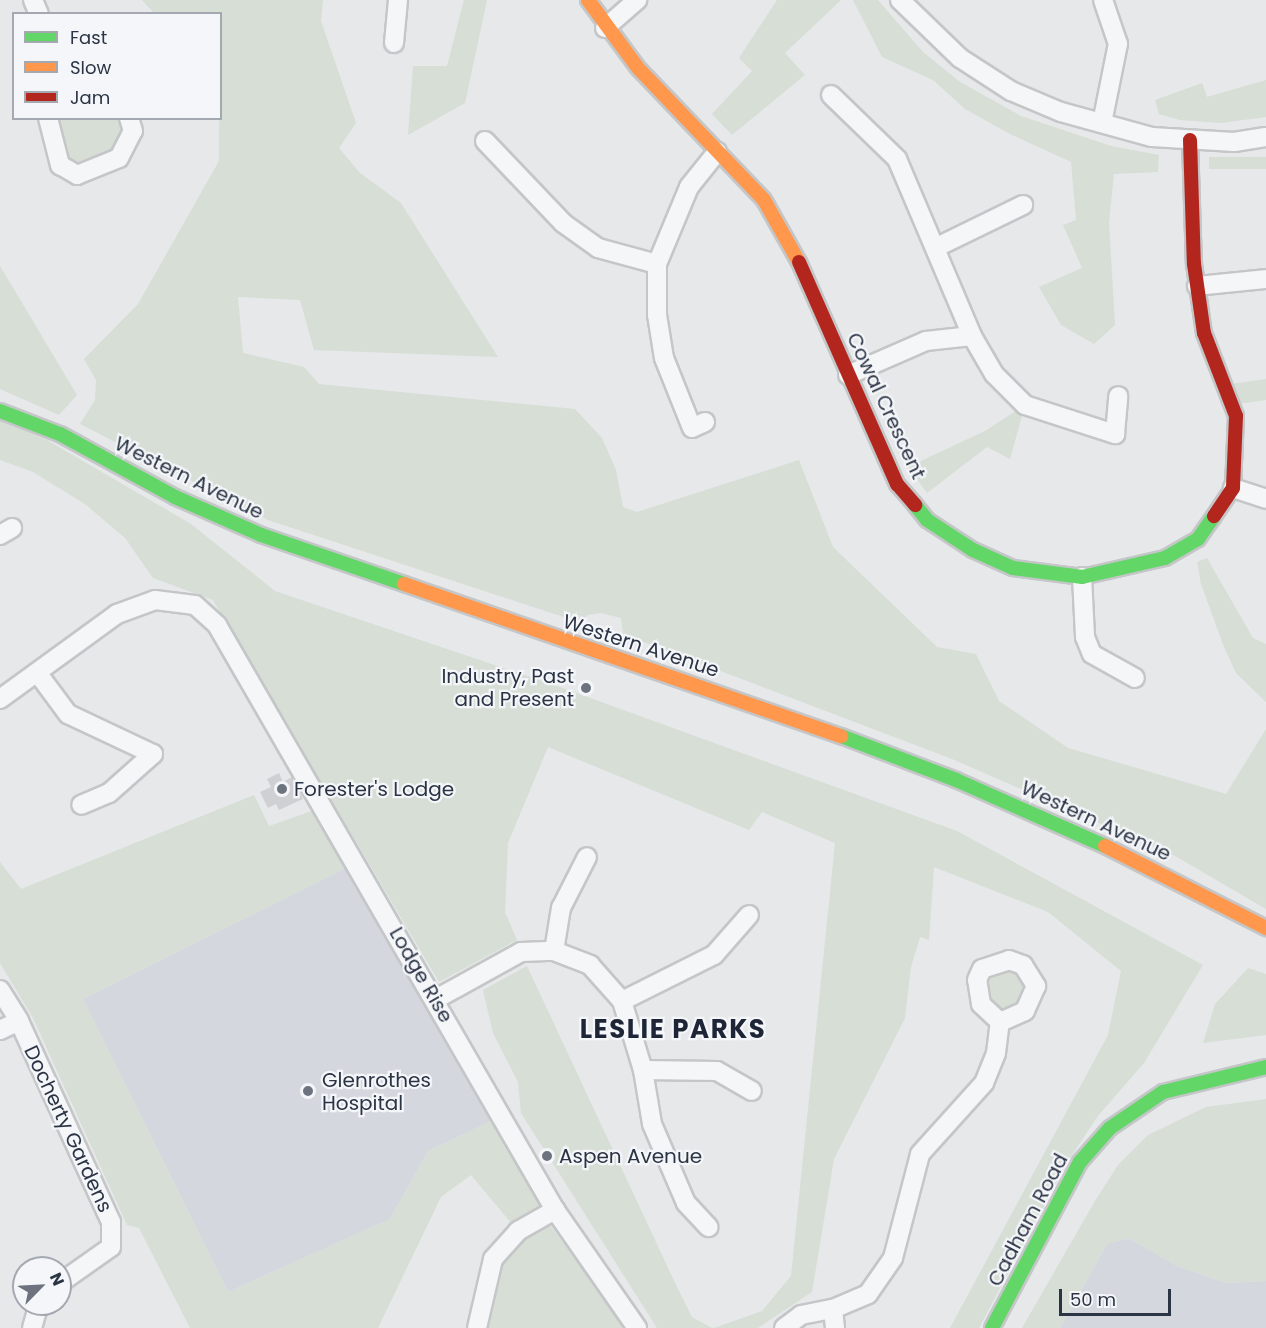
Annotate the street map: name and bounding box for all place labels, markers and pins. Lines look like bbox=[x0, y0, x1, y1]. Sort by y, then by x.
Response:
place label: Industry, Past and Present bbox=[441, 664, 574, 711]
marker: Industry, Past and Present bbox=[579, 681, 593, 695]
place label: Forester's Lodge bbox=[294, 777, 454, 801]
marker: Forester's Lodge bbox=[275, 782, 289, 796]
place label: Glenrothes Hospital bbox=[322, 1068, 431, 1115]
marker: Glenrothes Hospital bbox=[299, 1082, 317, 1100]
place label: Aspen Avenue bbox=[559, 1144, 702, 1168]
marker: Aspen Avenue bbox=[540, 1149, 554, 1163]

